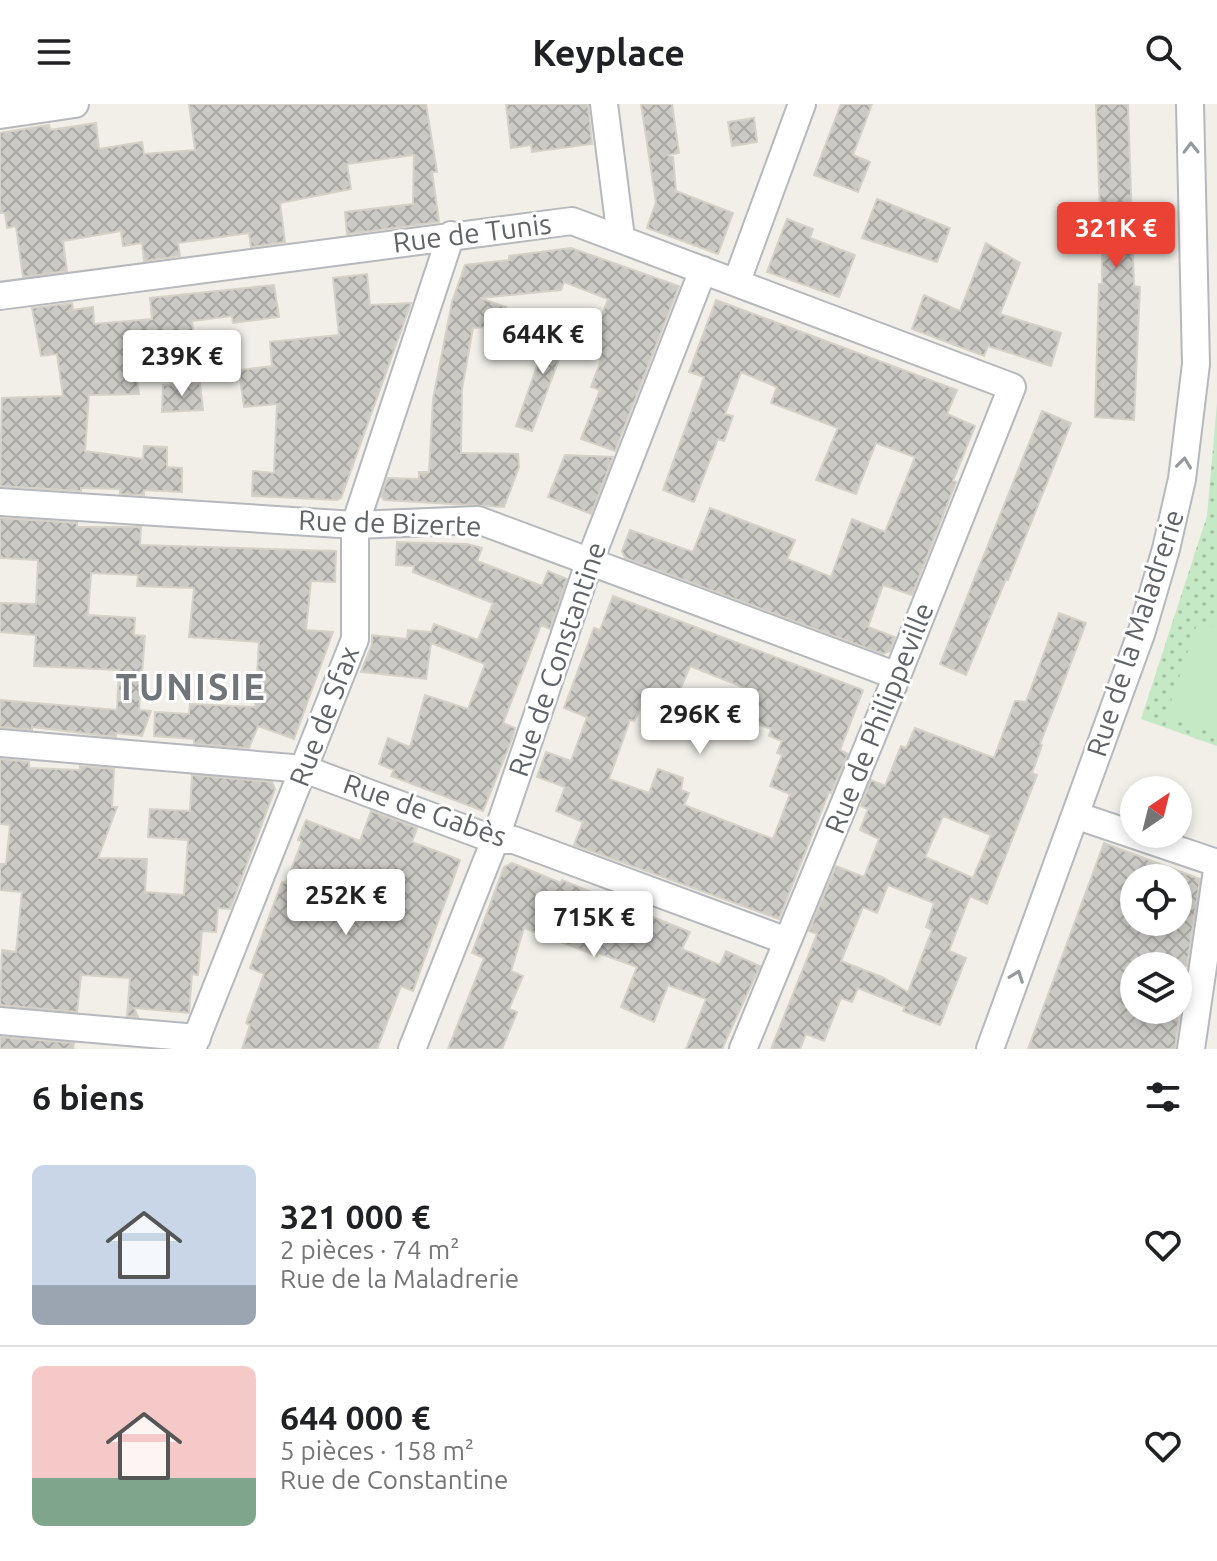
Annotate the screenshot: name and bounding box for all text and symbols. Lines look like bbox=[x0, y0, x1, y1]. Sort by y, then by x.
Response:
icon: menu bbox=[32, 30, 76, 74]
icon: search bbox=[1141, 30, 1185, 74]
text: Keyplace bbox=[532, 32, 685, 73]
one-way arrow bbox=[1182, 141, 1200, 154]
pin: 321K € bbox=[1051, 202, 1181, 270]
street label: Rue de Tunis bbox=[391, 207, 553, 258]
text: 321K € bbox=[1075, 213, 1157, 242]
pin: 644K € bbox=[478, 308, 608, 376]
text: 644K € bbox=[502, 319, 584, 348]
pin: 239K € bbox=[117, 330, 247, 398]
text: 239K € bbox=[141, 341, 223, 370]
one-way arrow bbox=[1175, 456, 1192, 470]
street label: Rue de Bizerte bbox=[298, 504, 482, 541]
street label: Rue de la Maladrerie bbox=[1080, 506, 1189, 760]
street label: Rue de Constantine bbox=[502, 538, 611, 780]
street label: Rue de Philippeville bbox=[818, 598, 939, 838]
street label: Rue de Sfax bbox=[283, 641, 364, 790]
district label: TUNISIE bbox=[115, 666, 267, 707]
pin: 296K € bbox=[635, 688, 765, 756]
text: 296K € bbox=[659, 699, 741, 728]
street label: Rue de Gabès bbox=[340, 767, 511, 852]
north arrow bbox=[1120, 776, 1192, 848]
map controls bbox=[1120, 776, 1192, 1024]
button: locate bbox=[1120, 864, 1192, 936]
pin: 252K € bbox=[281, 869, 411, 937]
text: 252K € bbox=[305, 880, 387, 909]
pin: 715K € bbox=[529, 891, 659, 959]
text: 715K € bbox=[553, 902, 635, 931]
button: layers bbox=[1120, 952, 1192, 1024]
one-way arrow bbox=[1007, 970, 1024, 984]
icon: filters bbox=[1141, 1075, 1185, 1119]
text: 6 biens bbox=[32, 1078, 145, 1116]
icon: home bbox=[96, 1197, 192, 1293]
text: 321 000 € bbox=[280, 1197, 430, 1235]
icon: heart bbox=[1141, 1223, 1185, 1267]
text: 2 pièces · 74 m² bbox=[280, 1235, 460, 1264]
text: Rue de la Maladrerie bbox=[280, 1264, 519, 1293]
icon: home bbox=[96, 1398, 192, 1494]
text: 644 000 € bbox=[280, 1398, 430, 1436]
icon: heart bbox=[1141, 1424, 1185, 1468]
text: 5 pièces · 158 m² bbox=[280, 1436, 474, 1465]
text: Rue de Constantine bbox=[280, 1465, 508, 1494]

